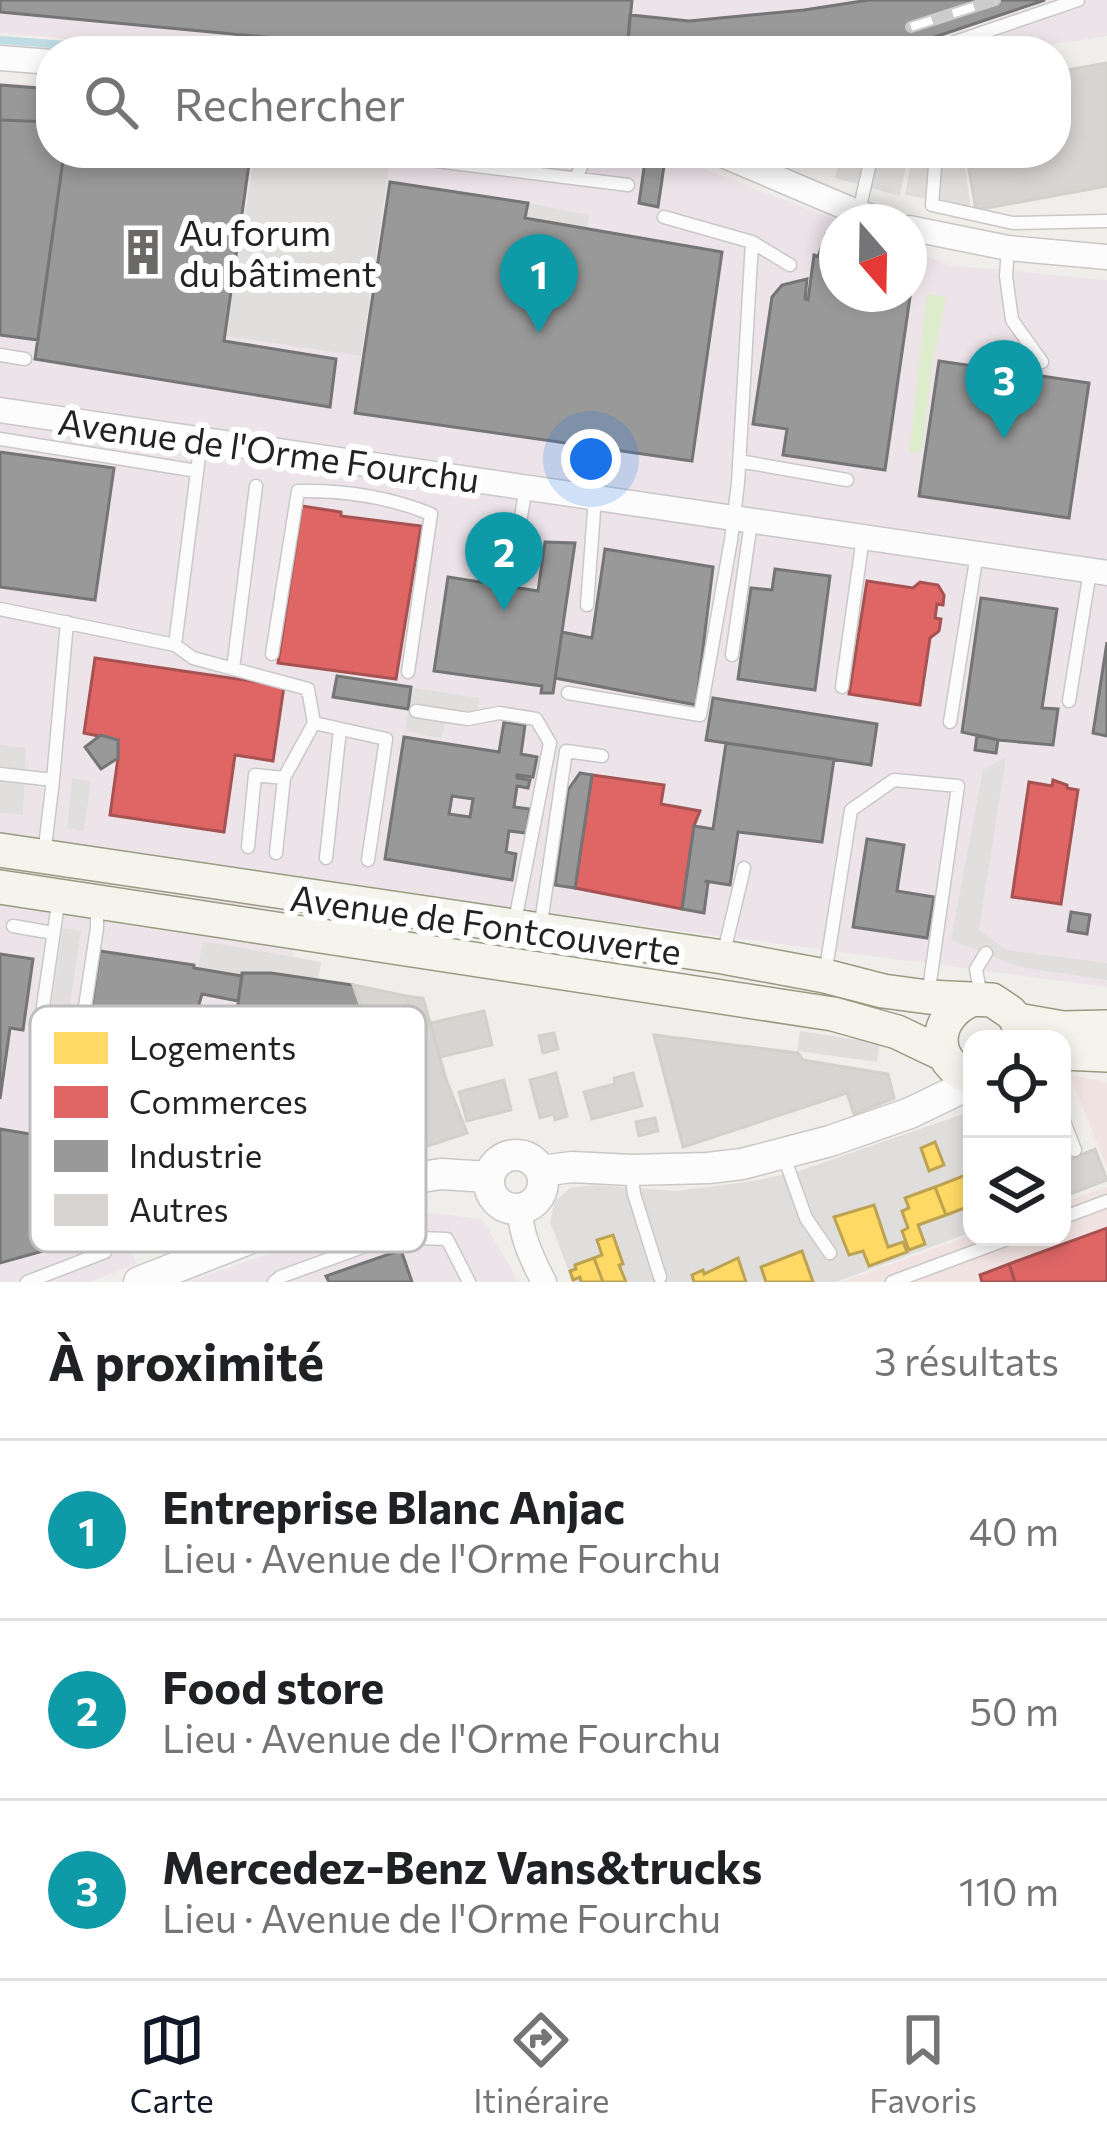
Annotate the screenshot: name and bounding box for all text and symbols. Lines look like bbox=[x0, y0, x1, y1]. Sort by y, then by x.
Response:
search box bbox=[36, 36, 1071, 168]
icon: search bbox=[78, 69, 144, 135]
text: Rechercher bbox=[174, 75, 405, 130]
north arrow bbox=[819, 204, 927, 312]
place label: Au forum du bâtiment bbox=[179, 209, 377, 294]
building icon: Au forum du bâtiment bbox=[118, 227, 168, 277]
pin: 1 bbox=[500, 234, 578, 333]
pin: 3 bbox=[965, 340, 1043, 439]
street label: Avenue de l'Orme Fourchu bbox=[56, 398, 482, 500]
your location bbox=[561, 429, 621, 489]
pin: 2 bbox=[465, 512, 543, 611]
street label: Avenue de Fontcouverte bbox=[288, 874, 684, 972]
legend bbox=[30, 1006, 426, 1252]
text: Logements bbox=[129, 1026, 296, 1067]
map controls bbox=[963, 1030, 1071, 1246]
button: locate bbox=[963, 1030, 1071, 1138]
text: Commerces bbox=[129, 1080, 308, 1121]
text: Industrie bbox=[129, 1134, 262, 1175]
button: layers bbox=[963, 1138, 1071, 1246]
text: Autres bbox=[129, 1188, 228, 1229]
text: À proximité bbox=[48, 1329, 324, 1392]
text: 3 résultats bbox=[874, 1336, 1059, 1384]
text: Entreprise Blanc Anjac bbox=[162, 1478, 625, 1533]
text: 1 bbox=[78, 1506, 96, 1554]
text: 40 m bbox=[969, 1506, 1059, 1554]
text: Lieu · Avenue de l'Orme Fourchu bbox=[162, 1533, 721, 1581]
text: Food store bbox=[162, 1658, 384, 1713]
text: 2 bbox=[76, 1686, 98, 1734]
text: 50 m bbox=[970, 1686, 1059, 1734]
text: Lieu · Avenue de l'Orme Fourchu bbox=[162, 1713, 721, 1761]
text: Mercedez-Benz Vans&trucks bbox=[162, 1838, 762, 1893]
text: 3 bbox=[76, 1866, 98, 1914]
text: 110 m bbox=[959, 1866, 1059, 1914]
text: Lieu · Avenue de l'Orme Fourchu bbox=[162, 1893, 721, 1941]
tab: Carte bbox=[130, 2007, 214, 2120]
tab: Itinéraire bbox=[473, 2007, 610, 2120]
tab: Favoris bbox=[869, 2007, 977, 2120]

